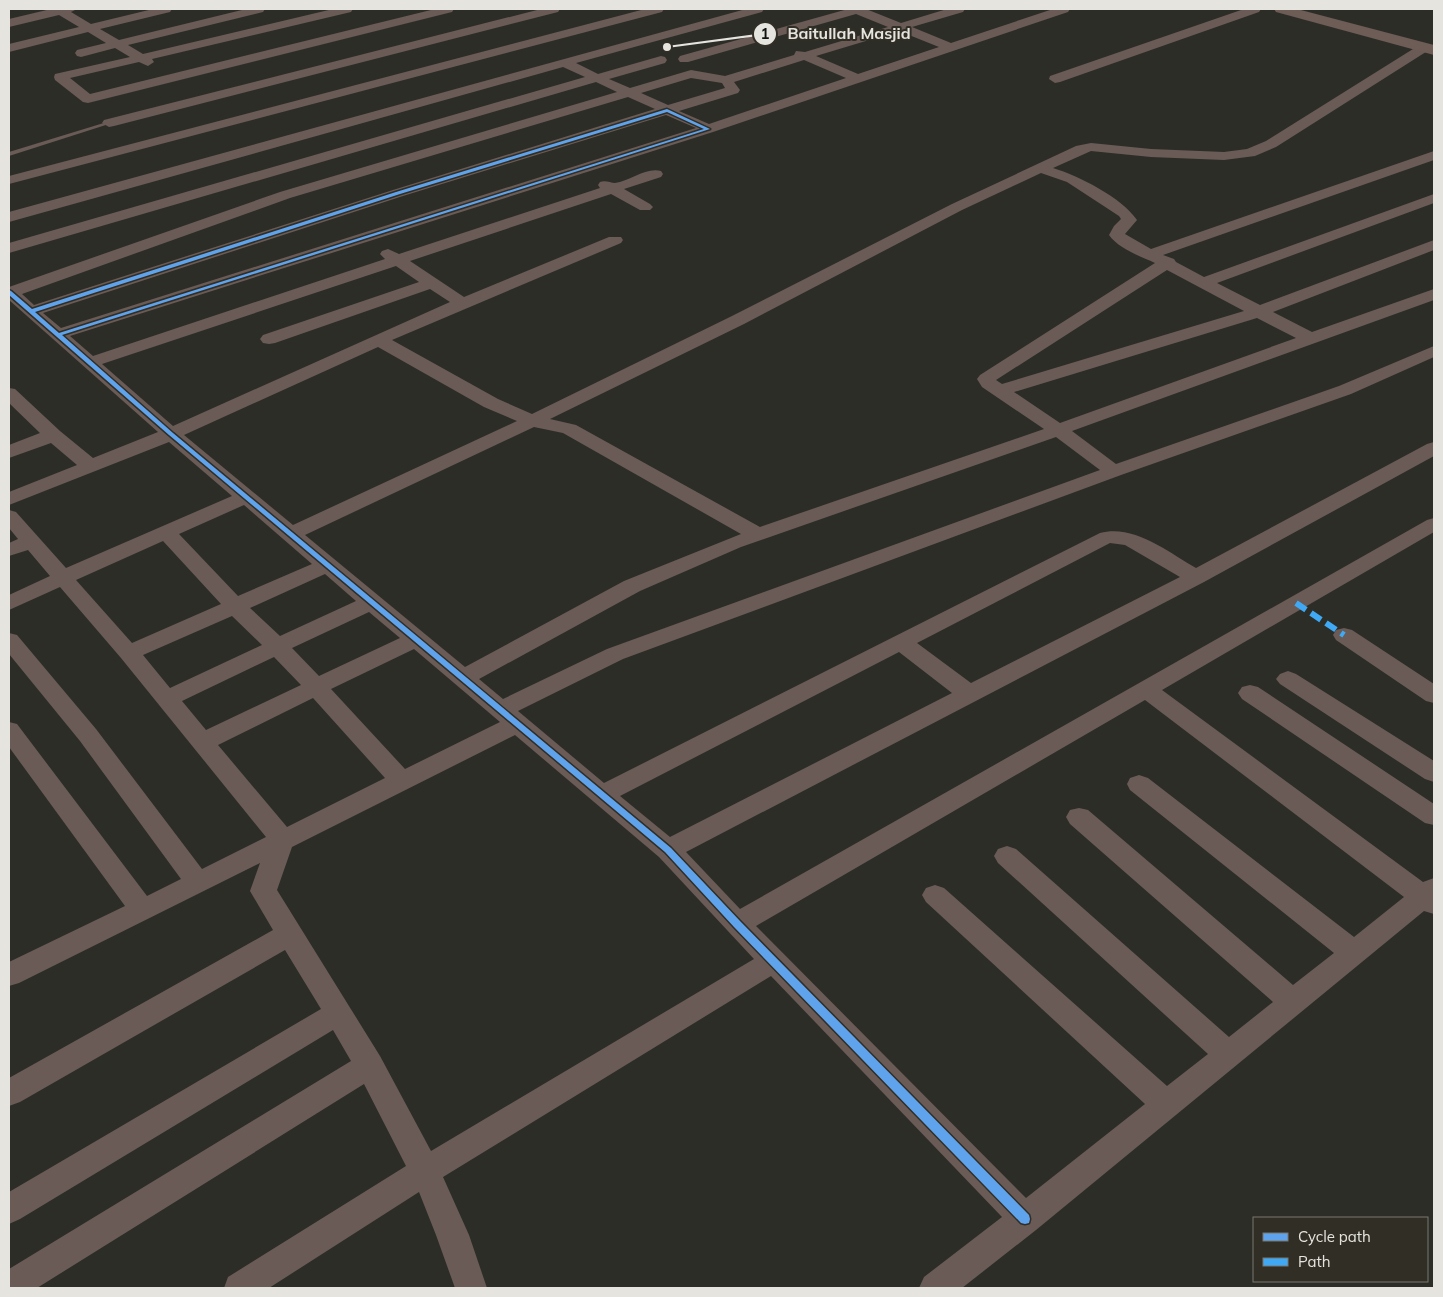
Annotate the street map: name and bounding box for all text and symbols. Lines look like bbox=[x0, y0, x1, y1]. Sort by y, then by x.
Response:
callout: Baitullah Masjid bbox=[753, 18, 921, 49]
text: Baitullah Masjid bbox=[787, 23, 911, 43]
text: 1 bbox=[760, 24, 770, 43]
legend bbox=[1253, 1217, 1428, 1282]
text: Cycle path bbox=[1298, 1227, 1371, 1246]
text: Path bbox=[1298, 1252, 1330, 1271]

